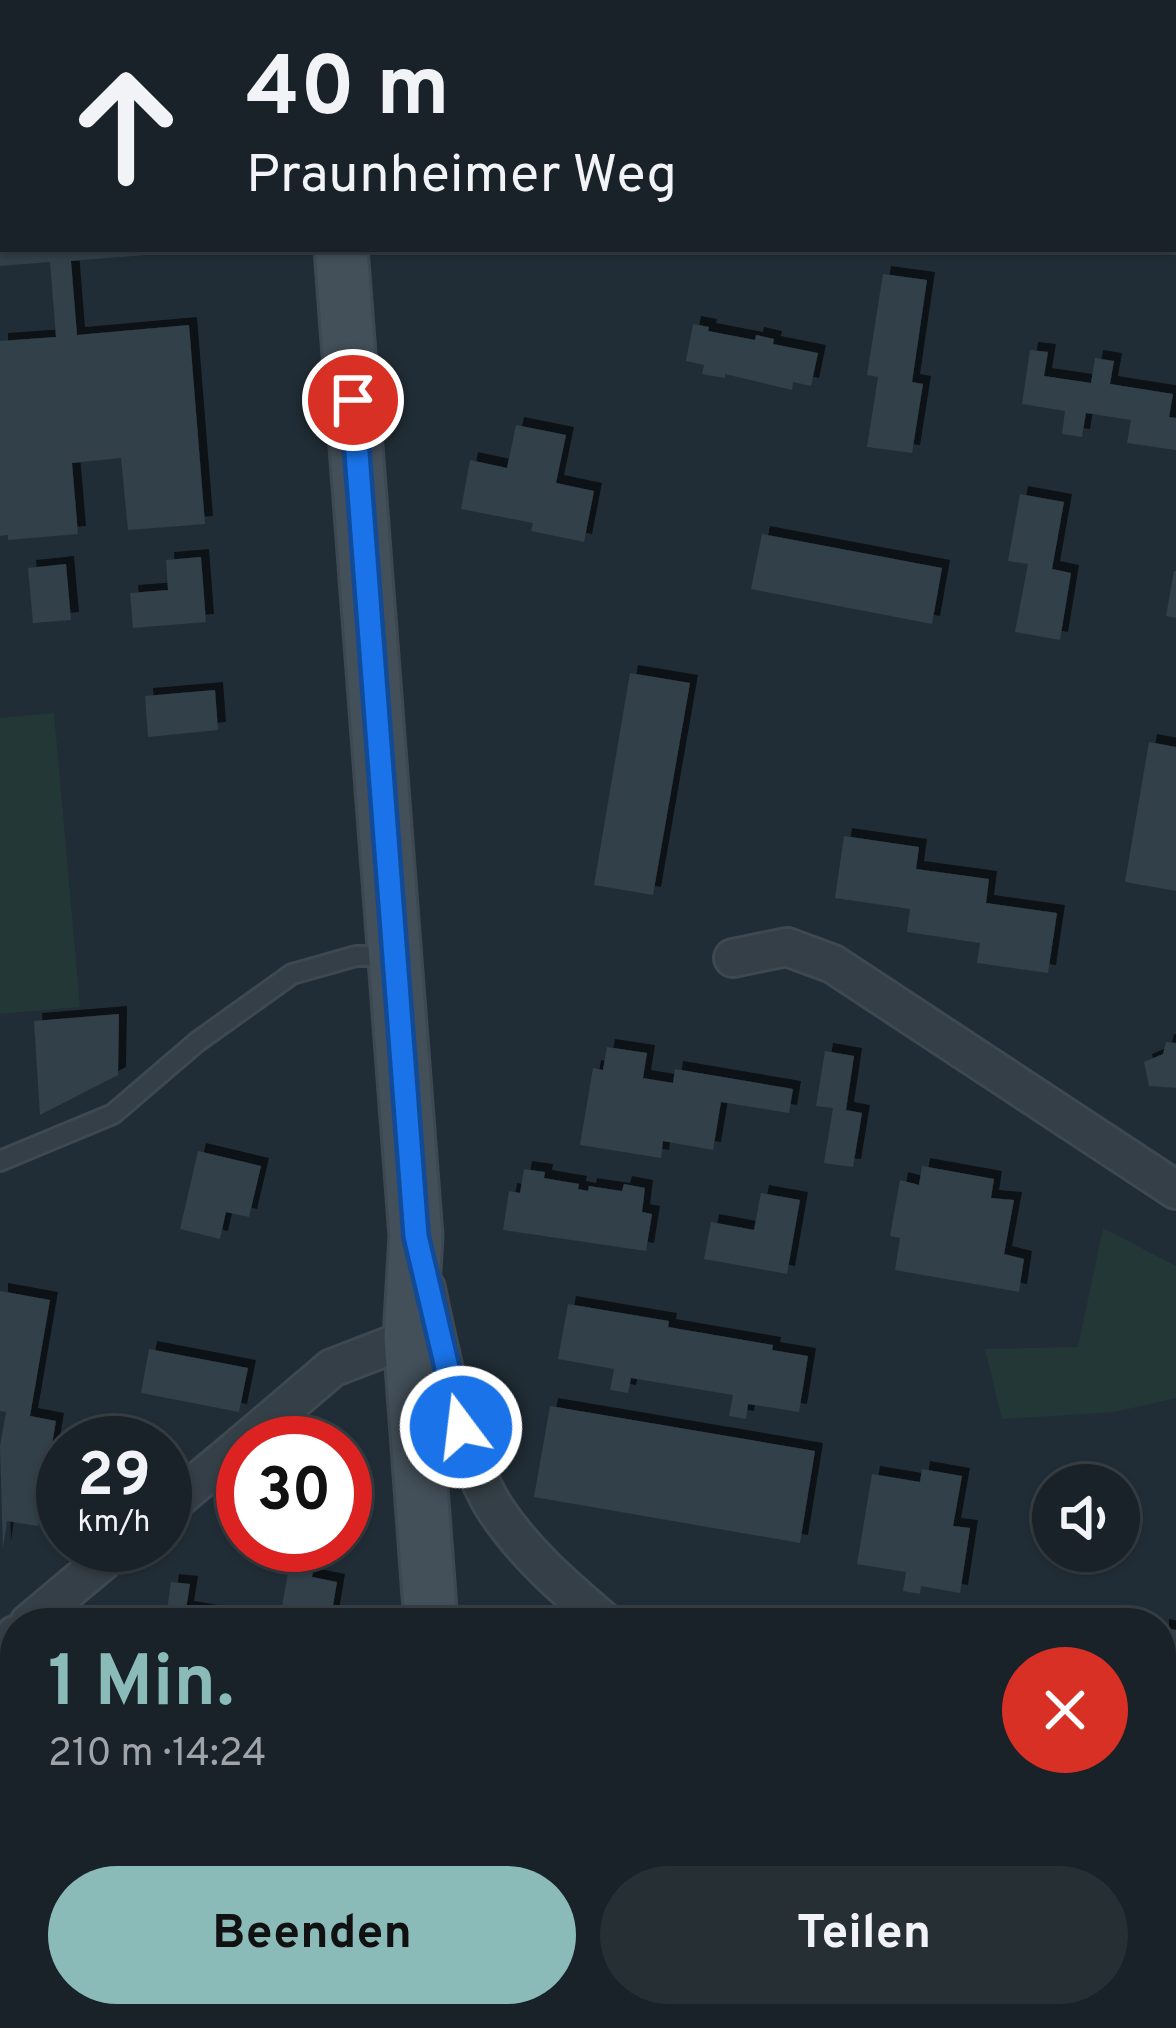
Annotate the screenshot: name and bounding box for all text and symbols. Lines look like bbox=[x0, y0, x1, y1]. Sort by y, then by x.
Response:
text: 40 m bbox=[246, 39, 450, 145]
icon: ahead bbox=[48, 48, 204, 204]
text: Praunheimer Weg bbox=[246, 143, 677, 212]
pin bbox=[302, 349, 404, 451]
icon: arrive bbox=[320, 367, 386, 433]
position arrow bbox=[398, 1364, 524, 1490]
speed limit sign: 30 bbox=[216, 1416, 372, 1572]
text: 29 bbox=[77, 1441, 151, 1517]
map controls bbox=[1032, 1464, 1140, 1572]
button: sound bbox=[1032, 1464, 1140, 1572]
text: km/h bbox=[78, 1505, 150, 1542]
text: 1 Min. bbox=[48, 1640, 234, 1732]
button: close bbox=[1002, 1647, 1128, 1773]
text: 210 m · 14:24 bbox=[48, 1731, 266, 1780]
button: Beenden bbox=[48, 1866, 576, 2004]
button: Teilen bbox=[600, 1866, 1128, 2004]

